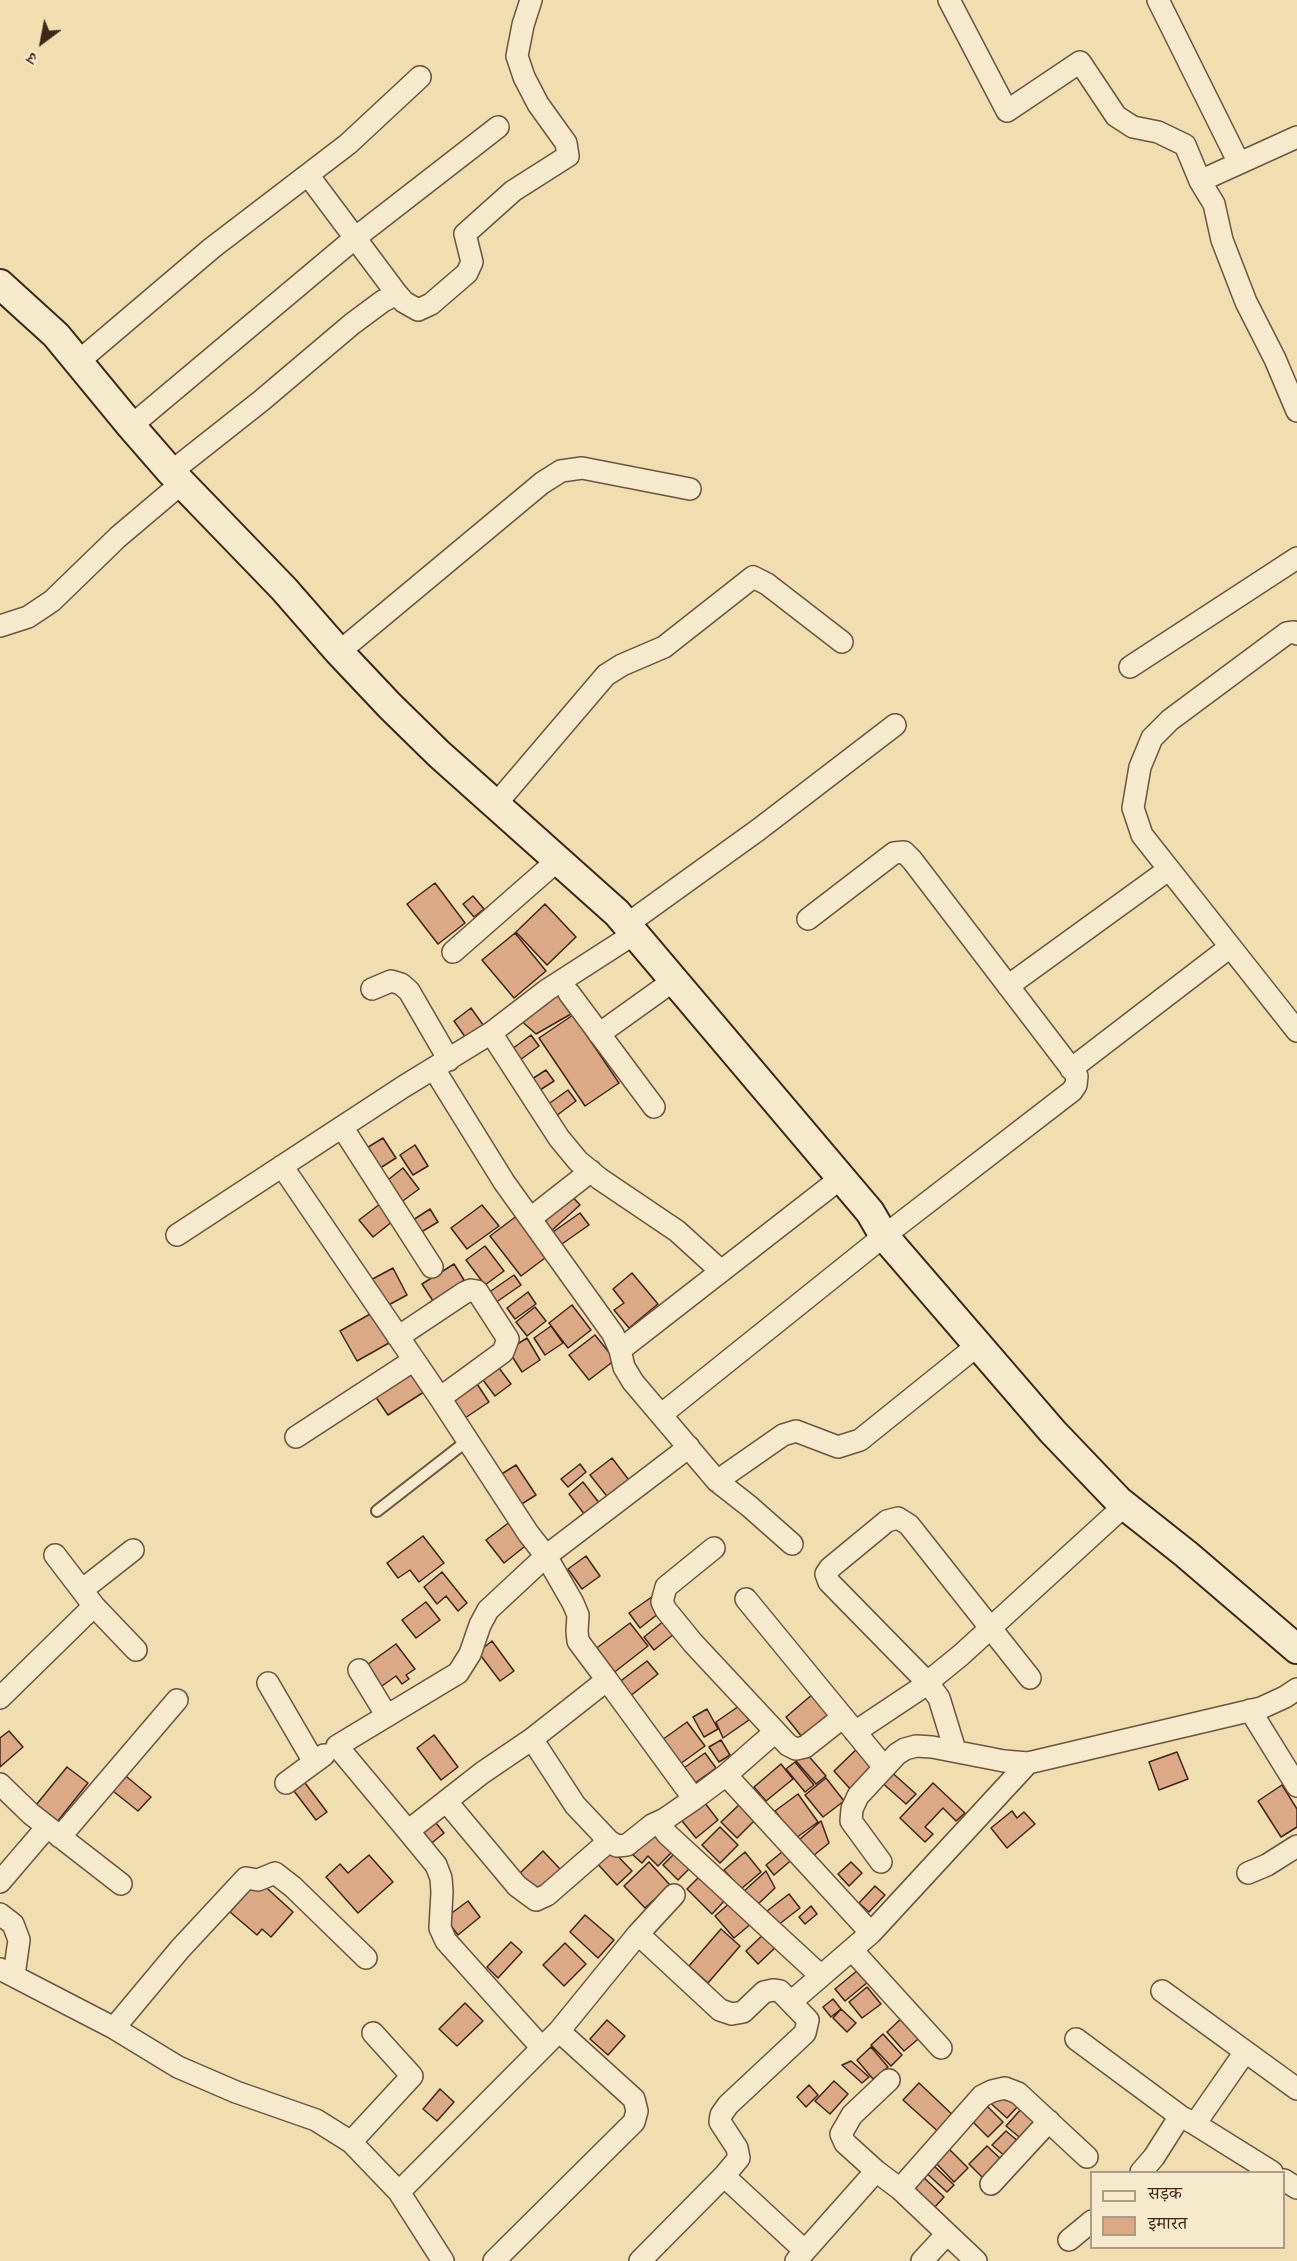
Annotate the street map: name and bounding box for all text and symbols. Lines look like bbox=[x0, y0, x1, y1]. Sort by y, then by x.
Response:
north arrow bbox=[12, 12, 72, 72]
text: उ bbox=[25, 48, 40, 66]
legend bbox=[1090, 2171, 1285, 2249]
text: सड़क bbox=[1148, 2185, 1182, 2203]
text: इमारत bbox=[1148, 2215, 1187, 2233]

